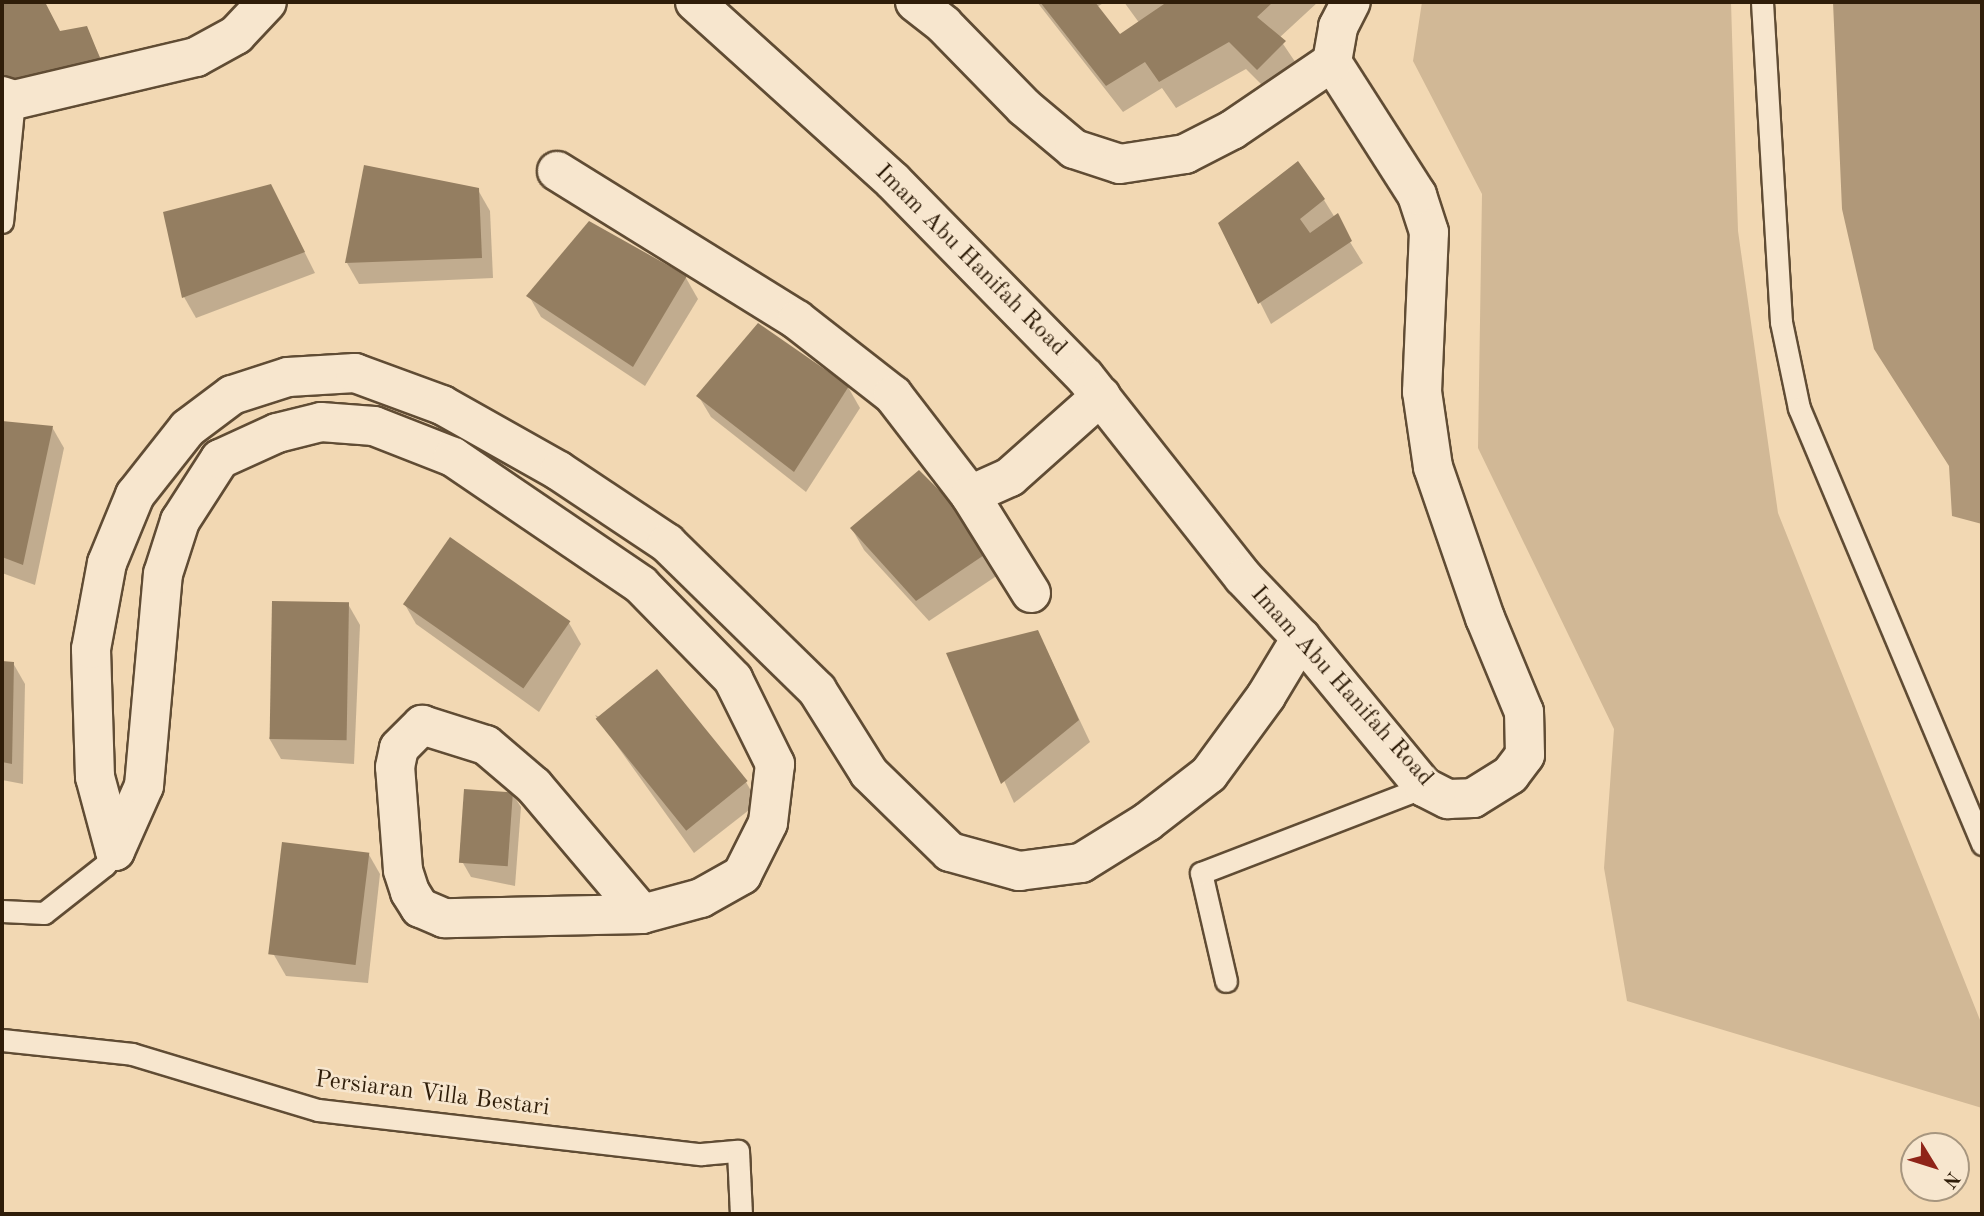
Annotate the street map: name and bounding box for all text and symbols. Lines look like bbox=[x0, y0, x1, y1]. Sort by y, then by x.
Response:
street label: Imam Abu Hanifah Road bbox=[868, 159, 1072, 363]
street label: Imam Abu Hanifah Road bbox=[1243, 581, 1439, 793]
street label: Persiaran Villa Bestari bbox=[313, 1066, 551, 1124]
north arrow bbox=[1900, 1132, 1970, 1202]
text: N bbox=[1938, 1167, 1962, 1191]

